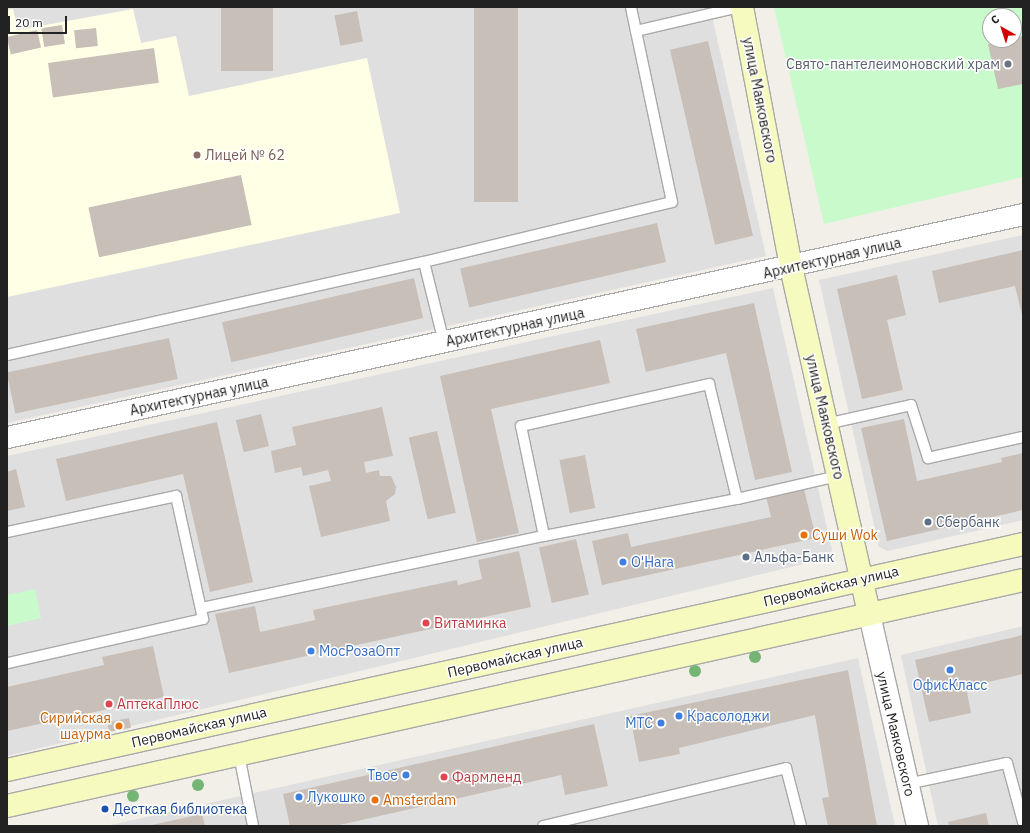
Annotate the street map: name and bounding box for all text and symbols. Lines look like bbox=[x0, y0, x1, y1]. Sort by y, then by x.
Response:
scale bar bbox=[10, 8, 69, 34]
north arrow bbox=[982, 8, 1022, 48]
text: С bbox=[988, 12, 1002, 27]
text: 20 m bbox=[15, 15, 43, 30]
street label: улица Маяковского bbox=[740, 36, 780, 164]
place label: Свято-пантелеимоновский храм bbox=[786, 56, 1000, 72]
marker: Свято-пантелеимоновский храм bbox=[1003, 59, 1013, 69]
place label: Лицей № 62 bbox=[205, 147, 285, 163]
marker: Лицей № 62 bbox=[192, 150, 202, 160]
street label: Архитектурная улица bbox=[761, 234, 903, 282]
street label: Архитектурная улица bbox=[444, 304, 586, 350]
street label: улица Маяковского bbox=[802, 353, 848, 481]
street label: Архитектурная улица bbox=[128, 373, 270, 419]
place label: Сбербанк bbox=[936, 514, 1000, 530]
marker: Сбербанк bbox=[923, 517, 933, 527]
place label: Суши Wok bbox=[812, 527, 878, 543]
marker: Суши Wok bbox=[799, 530, 809, 540]
place label: Альфа-Банк bbox=[754, 549, 834, 565]
marker: Альфа-Банк bbox=[741, 552, 751, 562]
place label: O'Hara bbox=[631, 554, 674, 570]
marker: O'Hara bbox=[618, 557, 628, 567]
street label: Первомайская улица bbox=[762, 562, 900, 610]
place label: Витаминка bbox=[434, 615, 507, 631]
marker: Витаминка bbox=[421, 618, 431, 628]
street label: Первомайская улица bbox=[446, 633, 584, 681]
place label: МосРозаОпт bbox=[319, 643, 400, 659]
marker: МосРозаОпт bbox=[306, 646, 316, 656]
marker: ОфисКласс bbox=[945, 665, 955, 675]
street label: улица Маяковского bbox=[873, 670, 919, 798]
place label: ОфисКласс bbox=[913, 677, 987, 693]
place label: АптекаПлюс bbox=[117, 696, 199, 712]
marker: АптекаПлюс bbox=[104, 699, 114, 709]
street label: Первомайская улица bbox=[130, 703, 268, 751]
place label: Красолоджи bbox=[687, 708, 770, 724]
place label: Сирийская шаурма bbox=[40, 710, 111, 742]
marker: Красолоджи bbox=[674, 711, 684, 721]
place label: МТС bbox=[625, 715, 653, 731]
marker: МТС bbox=[656, 718, 666, 728]
marker: Сирийская шаурма bbox=[114, 721, 124, 731]
place label: Твое bbox=[367, 767, 398, 783]
place label: Фармленд bbox=[452, 769, 521, 785]
marker: Твое bbox=[401, 770, 411, 780]
marker: Фармленд bbox=[439, 772, 449, 782]
place label: Лукошко bbox=[307, 789, 365, 805]
marker: Лукошко bbox=[294, 792, 304, 802]
place label: Amsterdam bbox=[383, 792, 456, 808]
marker: Amsterdam bbox=[370, 795, 380, 805]
place label: Десткая библиотека bbox=[113, 801, 247, 817]
marker: Десткая библиотека bbox=[100, 804, 110, 814]

